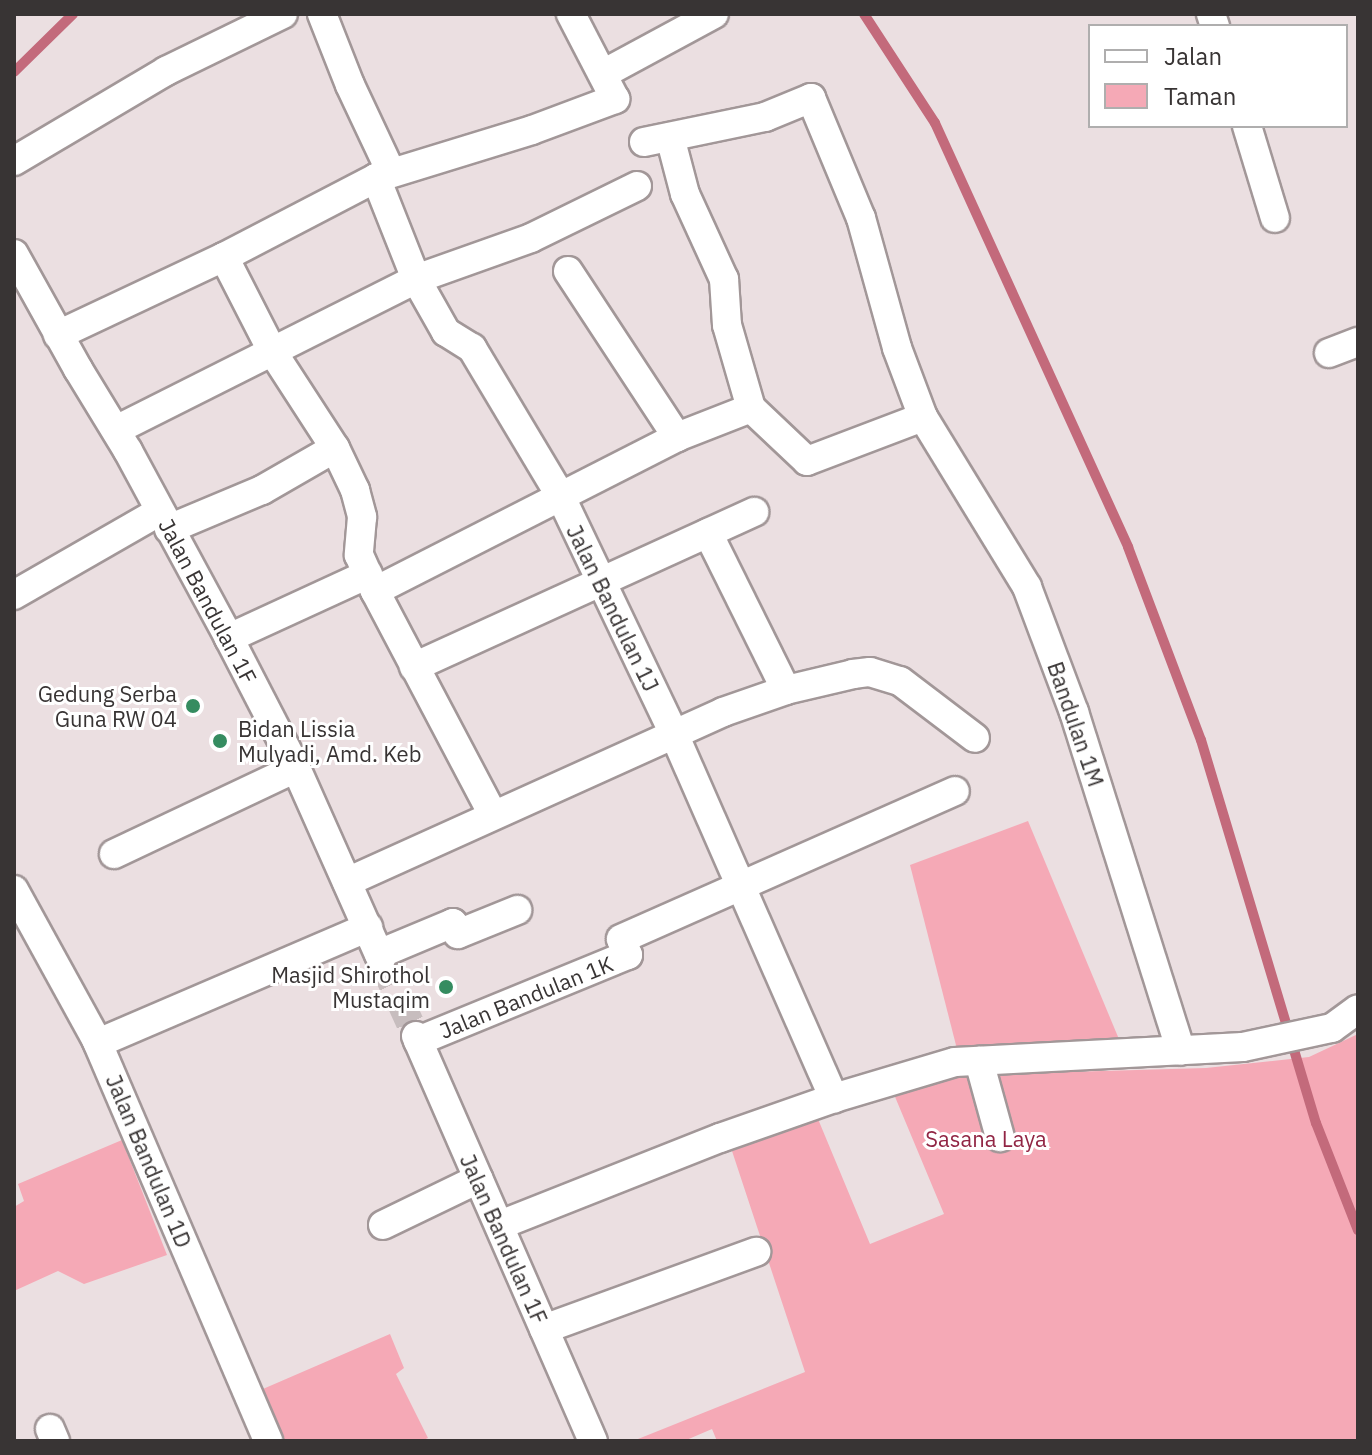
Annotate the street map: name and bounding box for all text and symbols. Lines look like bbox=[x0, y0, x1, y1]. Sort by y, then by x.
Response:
legend bbox=[1088, 24, 1348, 128]
text: Jalan bbox=[1164, 40, 1222, 72]
text: Taman bbox=[1164, 80, 1236, 112]
street label: Jalan Bandulan 1F bbox=[153, 514, 263, 688]
street label: Jalan Bandulan 1J bbox=[561, 520, 665, 696]
street label: Bandulan 1M bbox=[1042, 658, 1110, 790]
place label: Gedung Serba Guna RW 04 bbox=[38, 680, 177, 732]
marker: Gedung Serba Guna RW 04 bbox=[184, 697, 202, 715]
place label: Bidan Lissia Mulyadi, Amd. Keb bbox=[238, 715, 421, 766]
marker: Bidan Lissia Mulyadi, Amd. Keb bbox=[209, 730, 231, 752]
street label: Jalan Bandulan 1K bbox=[435, 950, 617, 1044]
place label: Masjid Shirothol Mustaqim bbox=[271, 961, 430, 1012]
marker: Masjid Shirothol Mustaqim bbox=[437, 978, 455, 996]
street label: Jalan Bandulan 1D bbox=[101, 1070, 197, 1252]
park label: Sasana Laya bbox=[925, 1126, 1047, 1152]
street label: Jalan Bandulan 1F bbox=[455, 1150, 553, 1328]

